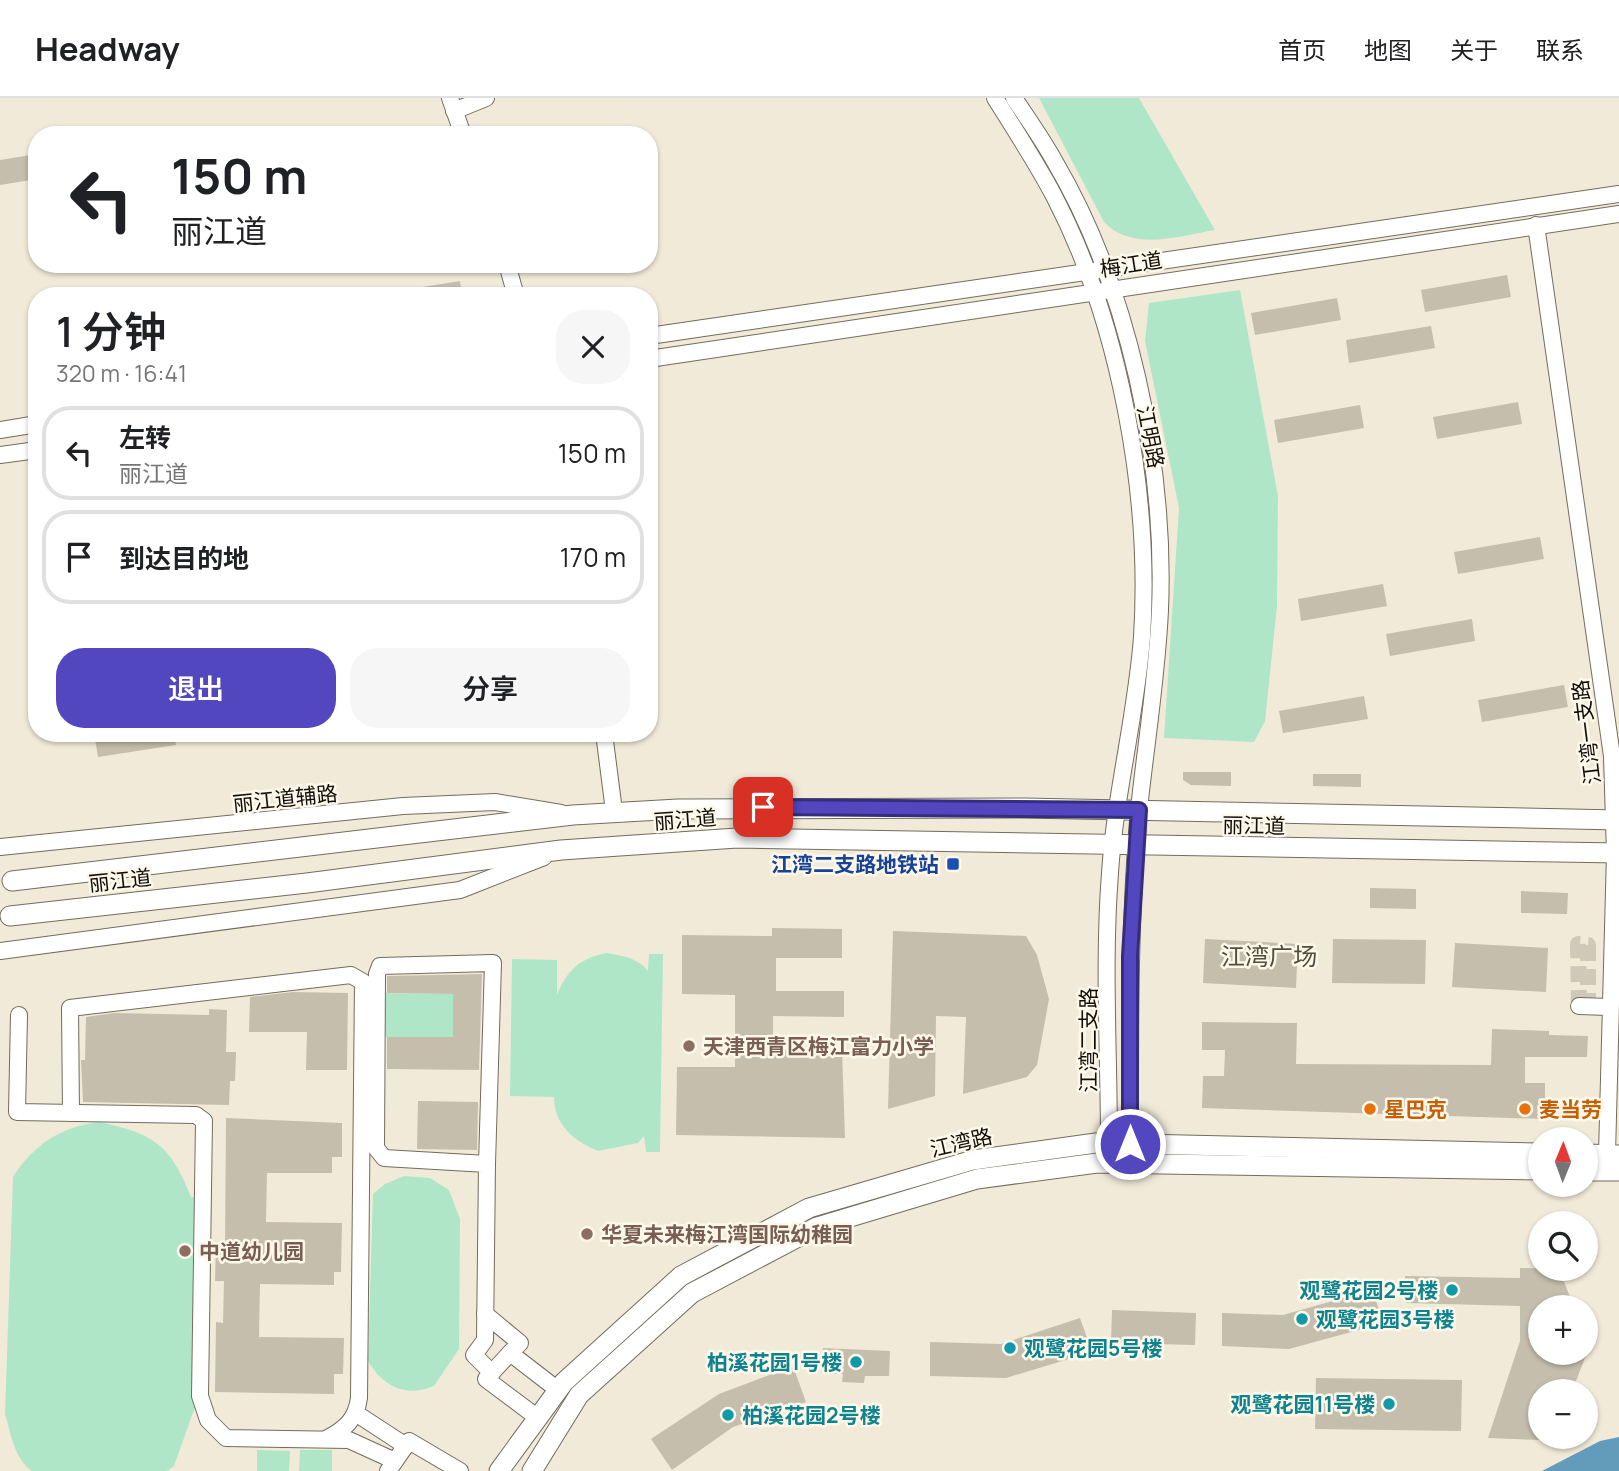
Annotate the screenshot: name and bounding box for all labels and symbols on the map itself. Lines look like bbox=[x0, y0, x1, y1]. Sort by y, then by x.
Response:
street label: 梅江道 bbox=[1098, 245, 1164, 283]
street label: 江明路 bbox=[1131, 403, 1171, 471]
street label: 江湾一支路 bbox=[1566, 678, 1606, 786]
pin bbox=[733, 777, 793, 837]
street label: 丽江道辅路 bbox=[231, 779, 339, 817]
street label: 丽江道 bbox=[653, 803, 717, 835]
street label: 丽江道 bbox=[1222, 810, 1286, 840]
place label: 江湾二支路地铁站 bbox=[771, 850, 939, 878]
marker: 江湾二支路地铁站 bbox=[945, 856, 961, 872]
street label: 丽江道 bbox=[87, 863, 153, 897]
district label: 江湾广场 bbox=[1221, 939, 1317, 972]
street label: 江湾二支路 bbox=[1074, 988, 1102, 1093]
place label: 天津西青区梅江富力小学 bbox=[703, 1032, 934, 1060]
marker: 天津西青区梅江富力小学 bbox=[681, 1038, 697, 1054]
place label: 星巴克 bbox=[1384, 1095, 1447, 1123]
place label: 麦当劳 bbox=[1539, 1095, 1602, 1123]
marker: 星巴克 bbox=[1362, 1101, 1378, 1117]
marker: 麦当劳 bbox=[1517, 1101, 1533, 1117]
position arrow bbox=[1093, 1107, 1167, 1181]
street label: 江湾路 bbox=[927, 1121, 995, 1163]
north arrow bbox=[1528, 1127, 1598, 1197]
place label: 华夏未来梅江湾国际幼稚园 bbox=[601, 1220, 853, 1248]
marker: 华夏未来梅江湾国际幼稚园 bbox=[579, 1226, 595, 1242]
place label: 中道幼儿园 bbox=[199, 1237, 304, 1265]
marker: 中道幼儿园 bbox=[177, 1243, 193, 1259]
place label: 观鹭花园2号楼 bbox=[1299, 1276, 1438, 1304]
marker: 观鹭花园2号楼 bbox=[1444, 1282, 1460, 1298]
place label: 观鹭花园3号楼 bbox=[1316, 1305, 1454, 1333]
marker: 观鹭花园3号楼 bbox=[1294, 1311, 1310, 1327]
place label: 观鹭花园5号楼 bbox=[1024, 1334, 1162, 1362]
marker: 观鹭花园5号楼 bbox=[1002, 1340, 1018, 1356]
place label: 柏溪花园1号楼 bbox=[707, 1348, 842, 1376]
marker: 柏溪花园1号楼 bbox=[848, 1354, 864, 1370]
place label: 观鹭花园11号楼 bbox=[1231, 1390, 1375, 1418]
marker: 观鹭花园11号楼 bbox=[1381, 1396, 1397, 1412]
place label: 柏溪花园2号楼 bbox=[742, 1401, 881, 1429]
marker: 柏溪花园2号楼 bbox=[720, 1407, 736, 1423]

